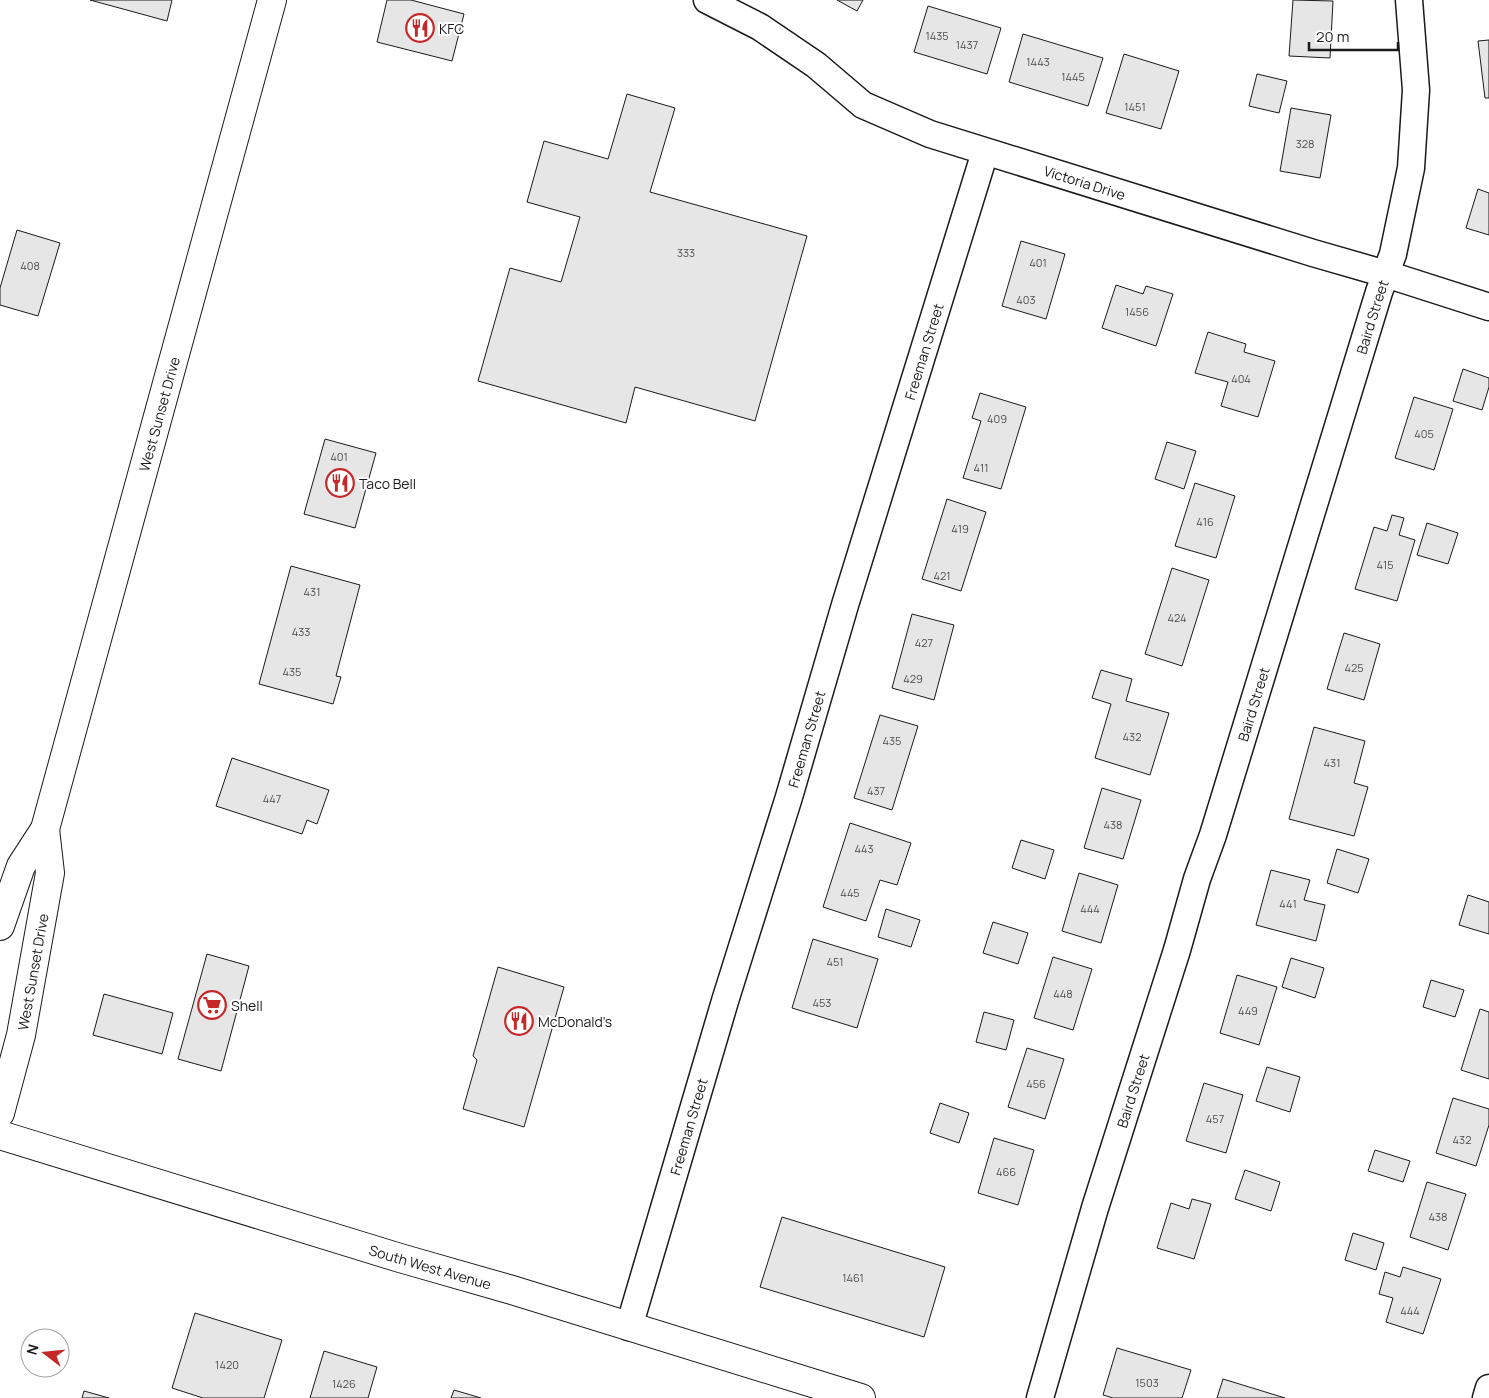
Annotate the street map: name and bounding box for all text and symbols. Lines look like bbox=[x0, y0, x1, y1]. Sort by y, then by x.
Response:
restaurant icon: KFC bbox=[405, 13, 435, 43]
place label: KFC bbox=[439, 19, 464, 38]
scale bar bbox=[1309, 20, 1398, 52]
text: 20 m bbox=[1316, 26, 1349, 47]
house number: 1435 bbox=[925, 28, 949, 43]
house number: 1437 bbox=[956, 37, 978, 52]
house number: 1443 bbox=[1026, 54, 1050, 69]
house number: 1445 bbox=[1061, 69, 1085, 84]
house number: 1451 bbox=[1124, 99, 1146, 114]
house number: 328 bbox=[1296, 136, 1314, 151]
street label: Victoria Drive bbox=[1042, 160, 1128, 204]
house number: 333 bbox=[677, 245, 695, 260]
house number: 401 bbox=[1029, 255, 1047, 270]
house number: 408 bbox=[20, 258, 40, 273]
street label: Baird Street bbox=[1351, 277, 1392, 356]
house number: 403 bbox=[1016, 292, 1036, 307]
street label: Freeman Street bbox=[899, 300, 947, 402]
house number: 1456 bbox=[1125, 304, 1149, 319]
street label: West Sunset Drive bbox=[134, 354, 183, 473]
house number: 404 bbox=[1231, 371, 1251, 386]
house number: 409 bbox=[987, 411, 1007, 426]
house number: 405 bbox=[1414, 426, 1434, 441]
house number: 401 bbox=[330, 449, 348, 464]
house number: 411 bbox=[973, 460, 989, 475]
restaurant icon: Taco Bell bbox=[325, 468, 355, 498]
place label: Taco Bell bbox=[359, 474, 416, 493]
house number: 416 bbox=[1196, 514, 1214, 529]
house number: 419 bbox=[951, 521, 969, 536]
house number: 415 bbox=[1376, 557, 1394, 572]
house number: 421 bbox=[933, 568, 951, 583]
house number: 431 bbox=[304, 584, 320, 599]
house number: 424 bbox=[1167, 610, 1187, 625]
house number: 433 bbox=[292, 624, 310, 639]
house number: 427 bbox=[915, 635, 933, 650]
house number: 425 bbox=[1344, 660, 1364, 675]
house number: 435 bbox=[283, 664, 301, 679]
street label: Baird Street bbox=[1233, 664, 1273, 744]
house number: 429 bbox=[903, 671, 923, 686]
street label: Freeman Street bbox=[783, 688, 829, 790]
house number: 432 bbox=[1123, 729, 1141, 744]
house number: 435 bbox=[883, 733, 901, 748]
house number: 431 bbox=[1324, 755, 1340, 770]
house number: 437 bbox=[867, 783, 885, 798]
house number: 447 bbox=[263, 791, 281, 806]
house number: 438 bbox=[1104, 817, 1122, 832]
house number: 443 bbox=[854, 841, 874, 856]
house number: 445 bbox=[840, 885, 860, 900]
house number: 441 bbox=[1279, 896, 1297, 911]
house number: 444 bbox=[1080, 901, 1100, 916]
street label: West Sunset Drive bbox=[13, 912, 52, 1032]
house number: 451 bbox=[826, 954, 844, 969]
house number: 448 bbox=[1053, 986, 1073, 1001]
supermarket icon: Shell bbox=[197, 990, 227, 1020]
house number: 453 bbox=[813, 995, 831, 1010]
place label: Shell bbox=[231, 996, 263, 1015]
house number: 449 bbox=[1238, 1003, 1258, 1018]
restaurant icon: McDonald's bbox=[504, 1006, 534, 1036]
place label: McDonald's bbox=[538, 1012, 612, 1031]
street label: Baird Street bbox=[1112, 1051, 1153, 1130]
street label: Freeman Street bbox=[665, 1075, 711, 1177]
house number: 456 bbox=[1026, 1076, 1046, 1091]
house number: 457 bbox=[1206, 1111, 1224, 1126]
house number: 432 bbox=[1453, 1132, 1471, 1147]
house number: 466 bbox=[996, 1164, 1016, 1179]
house number: 438 bbox=[1429, 1209, 1447, 1224]
street label: South West Avenue bbox=[367, 1240, 494, 1293]
house number: 1461 bbox=[842, 1270, 864, 1285]
house number: 444 bbox=[1400, 1303, 1420, 1318]
north arrow bbox=[20, 1328, 70, 1378]
text: N bbox=[22, 1342, 43, 1357]
house number: 1420 bbox=[215, 1357, 239, 1372]
house number: 1503 bbox=[1135, 1375, 1159, 1390]
house number: 1426 bbox=[332, 1376, 356, 1391]

